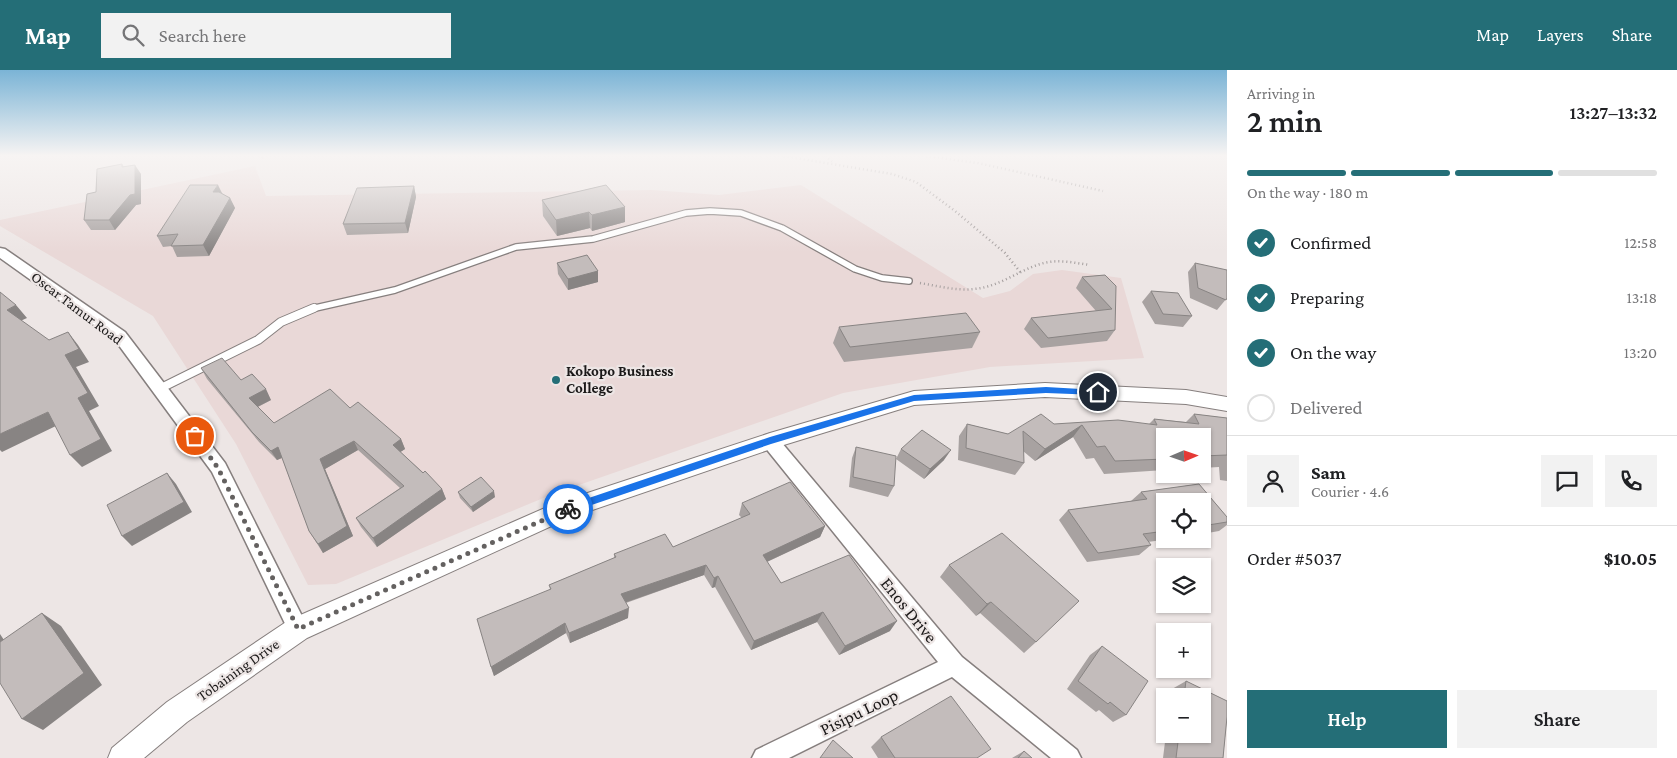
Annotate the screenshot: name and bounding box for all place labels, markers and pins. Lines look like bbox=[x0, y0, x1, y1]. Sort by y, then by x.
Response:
place label: Kokopo Business College bbox=[566, 363, 673, 396]
pin bbox=[1077, 371, 1119, 413]
marker: Kokopo Business College bbox=[550, 374, 562, 386]
pin bbox=[174, 415, 216, 457]

